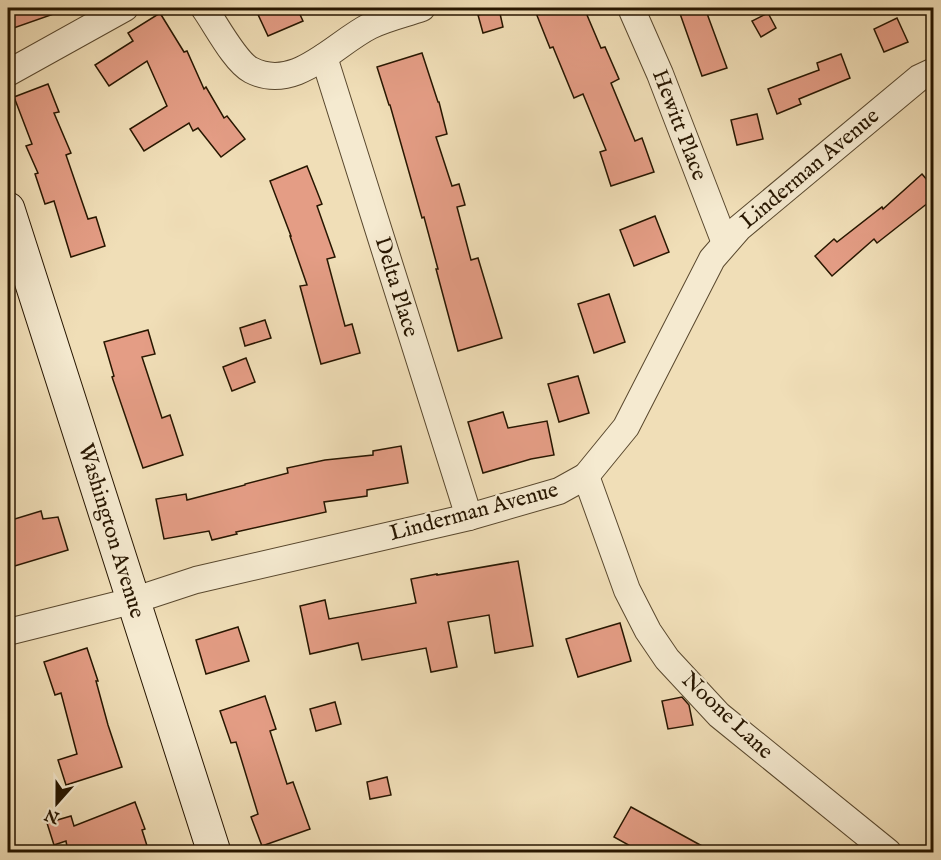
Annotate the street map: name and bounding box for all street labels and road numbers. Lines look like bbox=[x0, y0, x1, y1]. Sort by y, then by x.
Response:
street label: Hewitt Place bbox=[645, 66, 713, 184]
street label: Linderman Avenue bbox=[735, 103, 885, 235]
street label: Delta Place bbox=[367, 233, 425, 341]
street label: Washington Avenue bbox=[71, 440, 151, 622]
street label: Linderman Avenue bbox=[387, 476, 561, 548]
street label: Noone Lane bbox=[675, 666, 779, 766]

